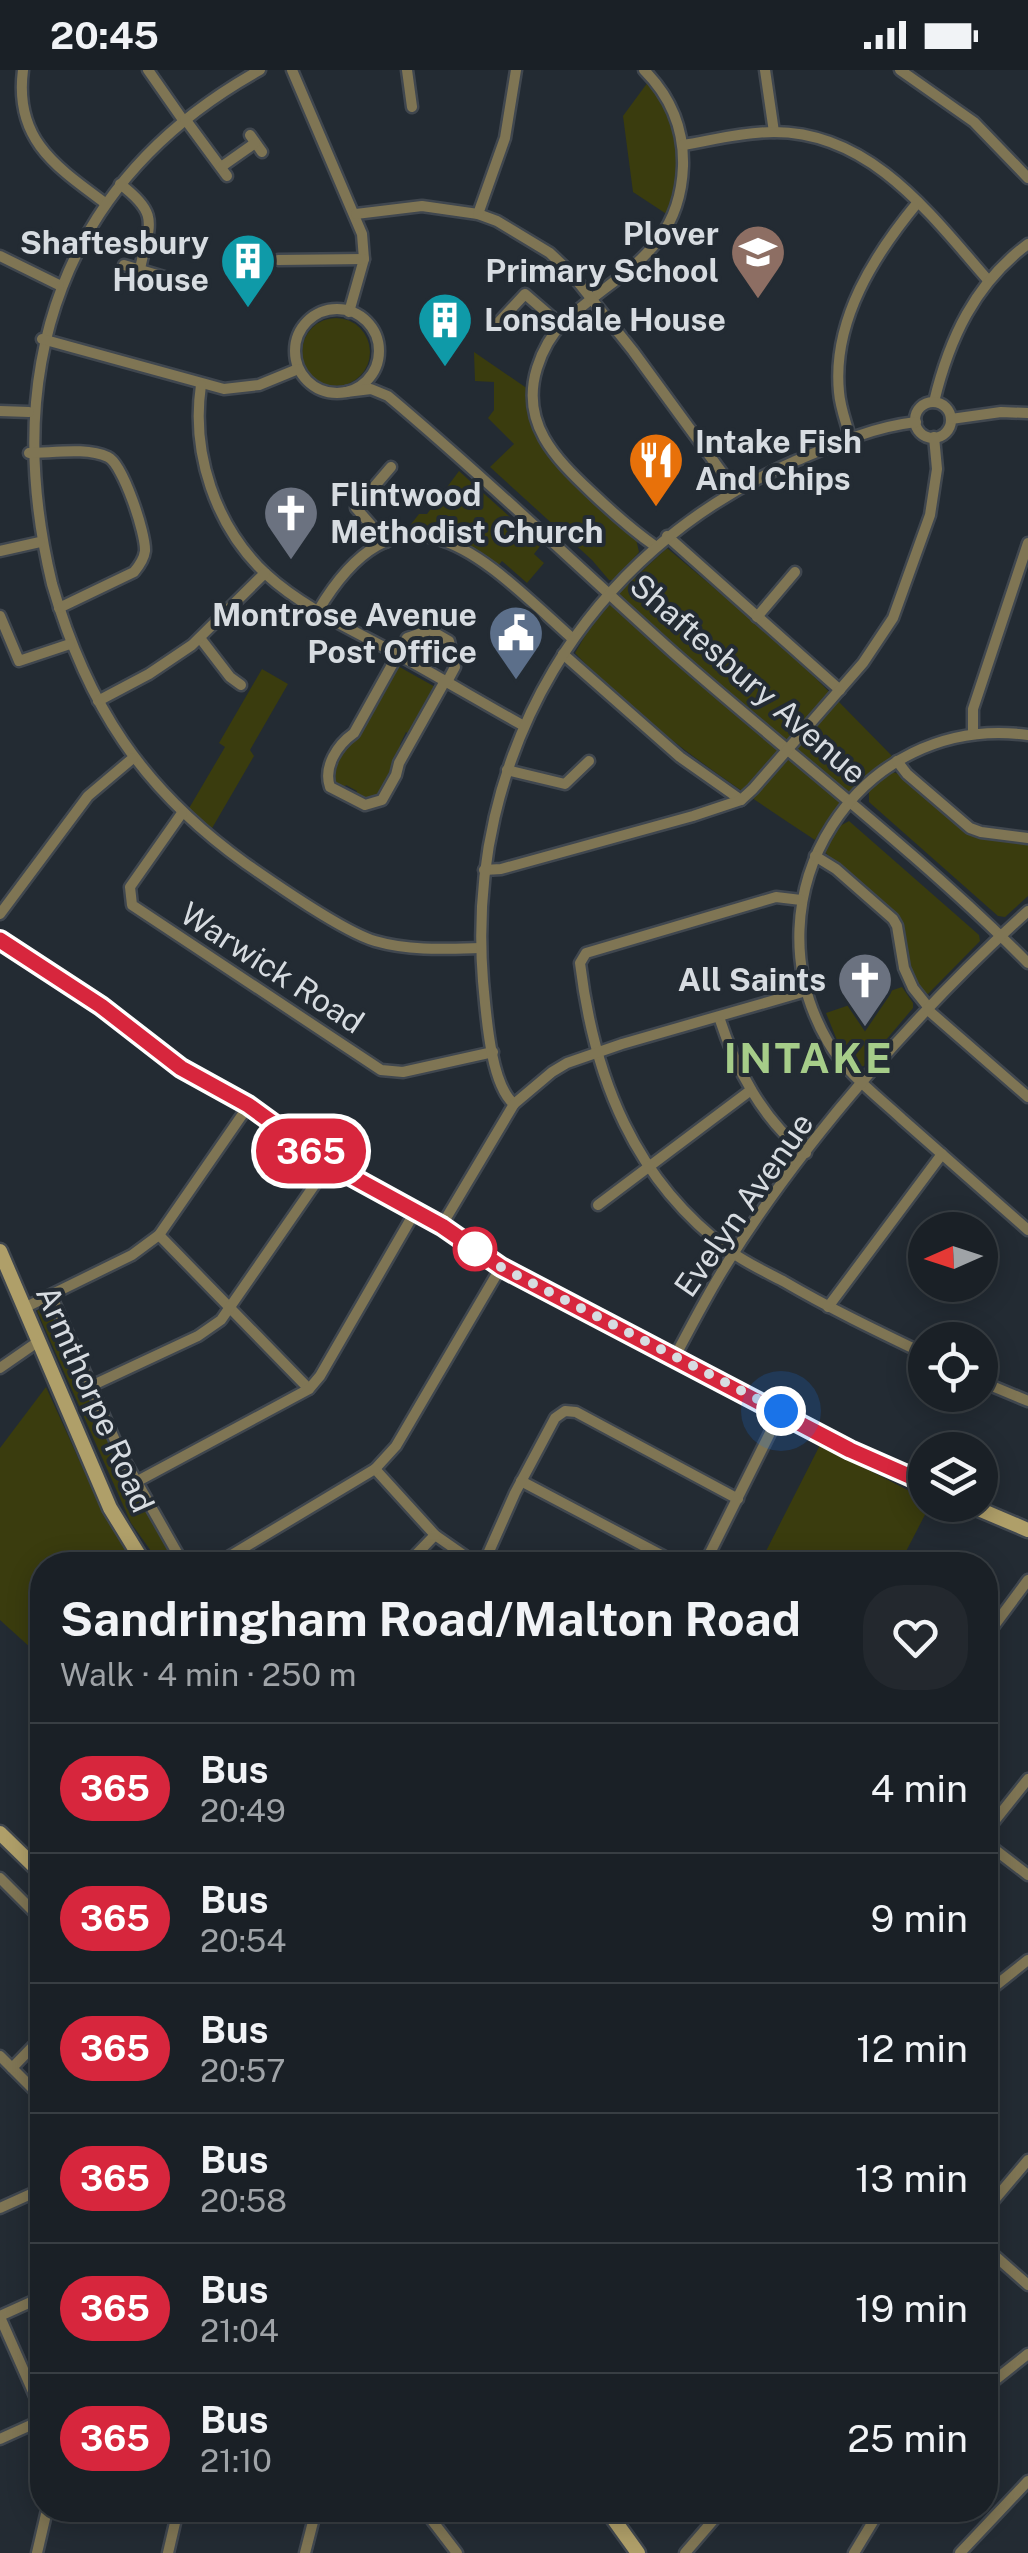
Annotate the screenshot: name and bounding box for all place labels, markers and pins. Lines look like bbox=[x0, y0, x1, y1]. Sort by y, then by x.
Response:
place label: Plover Primary School bbox=[485, 215, 719, 289]
school or university icon: Plover Primary School bbox=[728, 222, 788, 301]
place label: Shaftesbury House bbox=[20, 224, 209, 298]
building icon: Shaftesbury House bbox=[218, 231, 278, 310]
building icon: Lonsdale House bbox=[415, 290, 475, 369]
place label: Lonsdale House bbox=[484, 301, 726, 338]
place label: Intake Fish And Chips bbox=[695, 423, 862, 497]
restaurant icon: Intake Fish And Chips bbox=[626, 430, 686, 509]
place label: Flintwood Methodist Church bbox=[330, 476, 604, 550]
church icon: Flintwood Methodist Church bbox=[261, 483, 321, 562]
place label: Montrose Avenue Post Office bbox=[212, 596, 477, 670]
public building icon: Montrose Avenue Post Office bbox=[486, 603, 546, 682]
church icon: All Saints bbox=[835, 950, 895, 1029]
place label: All Saints bbox=[678, 961, 826, 998]
unlabelled marker bbox=[454, 1228, 496, 1270]

